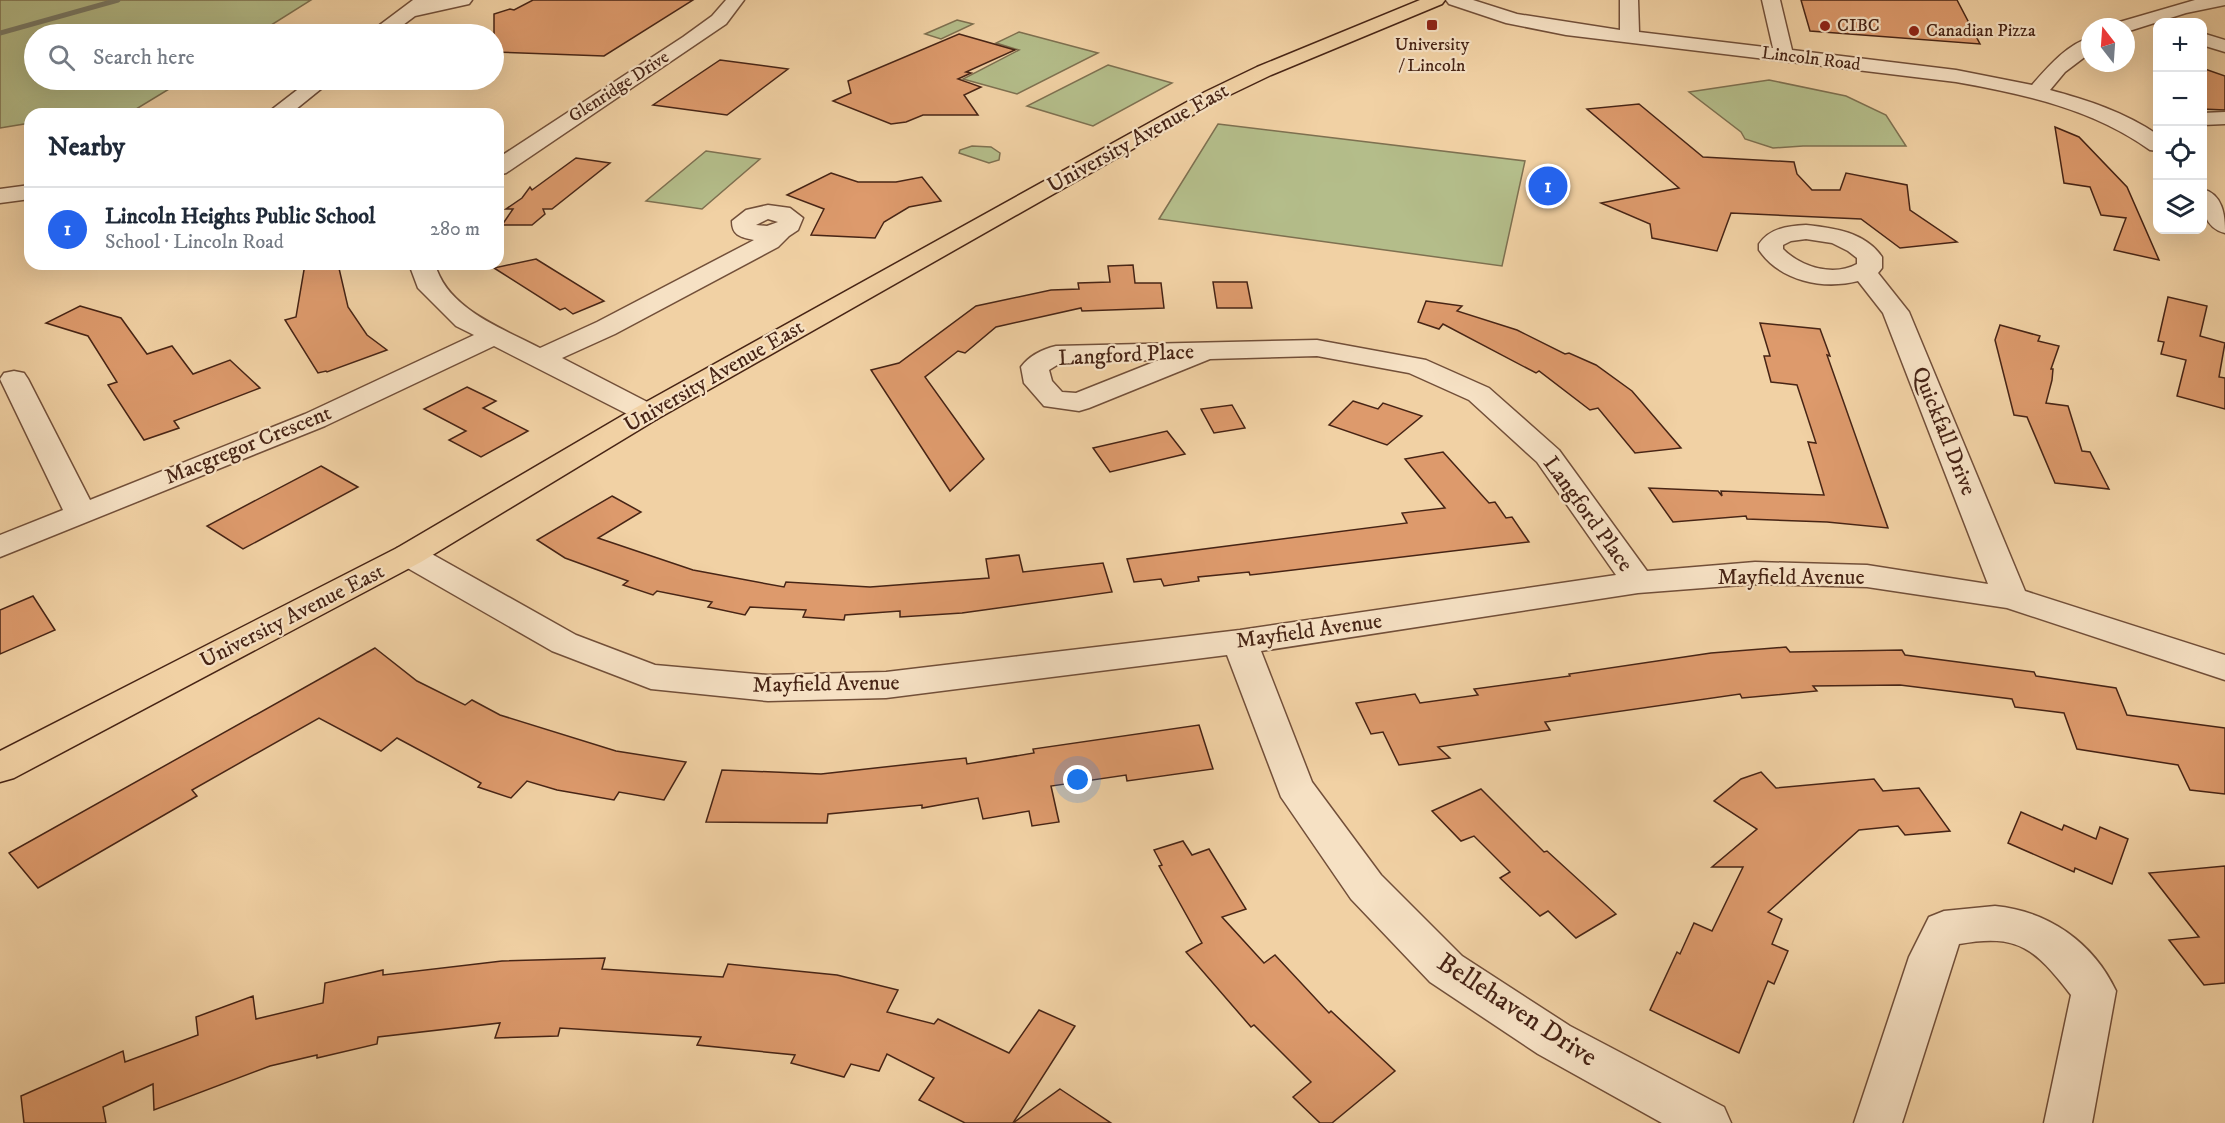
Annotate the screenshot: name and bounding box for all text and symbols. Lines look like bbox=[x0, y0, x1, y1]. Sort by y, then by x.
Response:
place label: CIBC bbox=[1837, 15, 1880, 37]
marker: University / Lincoln bbox=[1425, 18, 1439, 32]
north arrow bbox=[2081, 18, 2135, 72]
map controls bbox=[2153, 18, 2207, 234]
button: + bbox=[2153, 18, 2207, 72]
marker: CIBC bbox=[1818, 19, 1832, 33]
place label: Canadian Pizza bbox=[1926, 20, 2036, 42]
search box bbox=[24, 24, 504, 90]
marker: Canadian Pizza bbox=[1907, 24, 1921, 38]
place label: University / Lincoln bbox=[1395, 34, 1470, 77]
icon: search bbox=[45, 41, 78, 74]
street label: Lincoln Road bbox=[1760, 42, 1862, 76]
text: Search here bbox=[93, 44, 195, 71]
street label: Glenridge Drive bbox=[565, 46, 673, 128]
button: − bbox=[2153, 72, 2207, 126]
street label: University Avenue East bbox=[1043, 77, 1233, 199]
button: locate bbox=[2153, 126, 2207, 180]
text: Nearby bbox=[48, 131, 125, 164]
pin: 1 bbox=[1528, 164, 1568, 208]
button: layers bbox=[2153, 180, 2207, 234]
text: Lincoln Heights Public School bbox=[105, 203, 375, 230]
text: 1 bbox=[64, 217, 71, 242]
text: 280 m bbox=[430, 217, 480, 242]
text: School · Lincoln Road bbox=[105, 230, 284, 255]
street label: University Avenue East bbox=[619, 314, 809, 438]
street label: Langford Place bbox=[1057, 338, 1195, 372]
street label: Quickfall Drive bbox=[1906, 363, 1982, 499]
street label: Macgregor Crescent bbox=[161, 399, 335, 491]
street label: Langford Place bbox=[1537, 451, 1639, 577]
street label: University Avenue East bbox=[195, 558, 389, 674]
street label: Mayfield Avenue bbox=[1717, 564, 1865, 591]
street label: Mayfield Avenue bbox=[1234, 607, 1384, 655]
street label: Mayfield Avenue bbox=[752, 669, 900, 699]
your location bbox=[1063, 765, 1092, 794]
street label: Bellehaven Drive bbox=[1431, 946, 1603, 1074]

